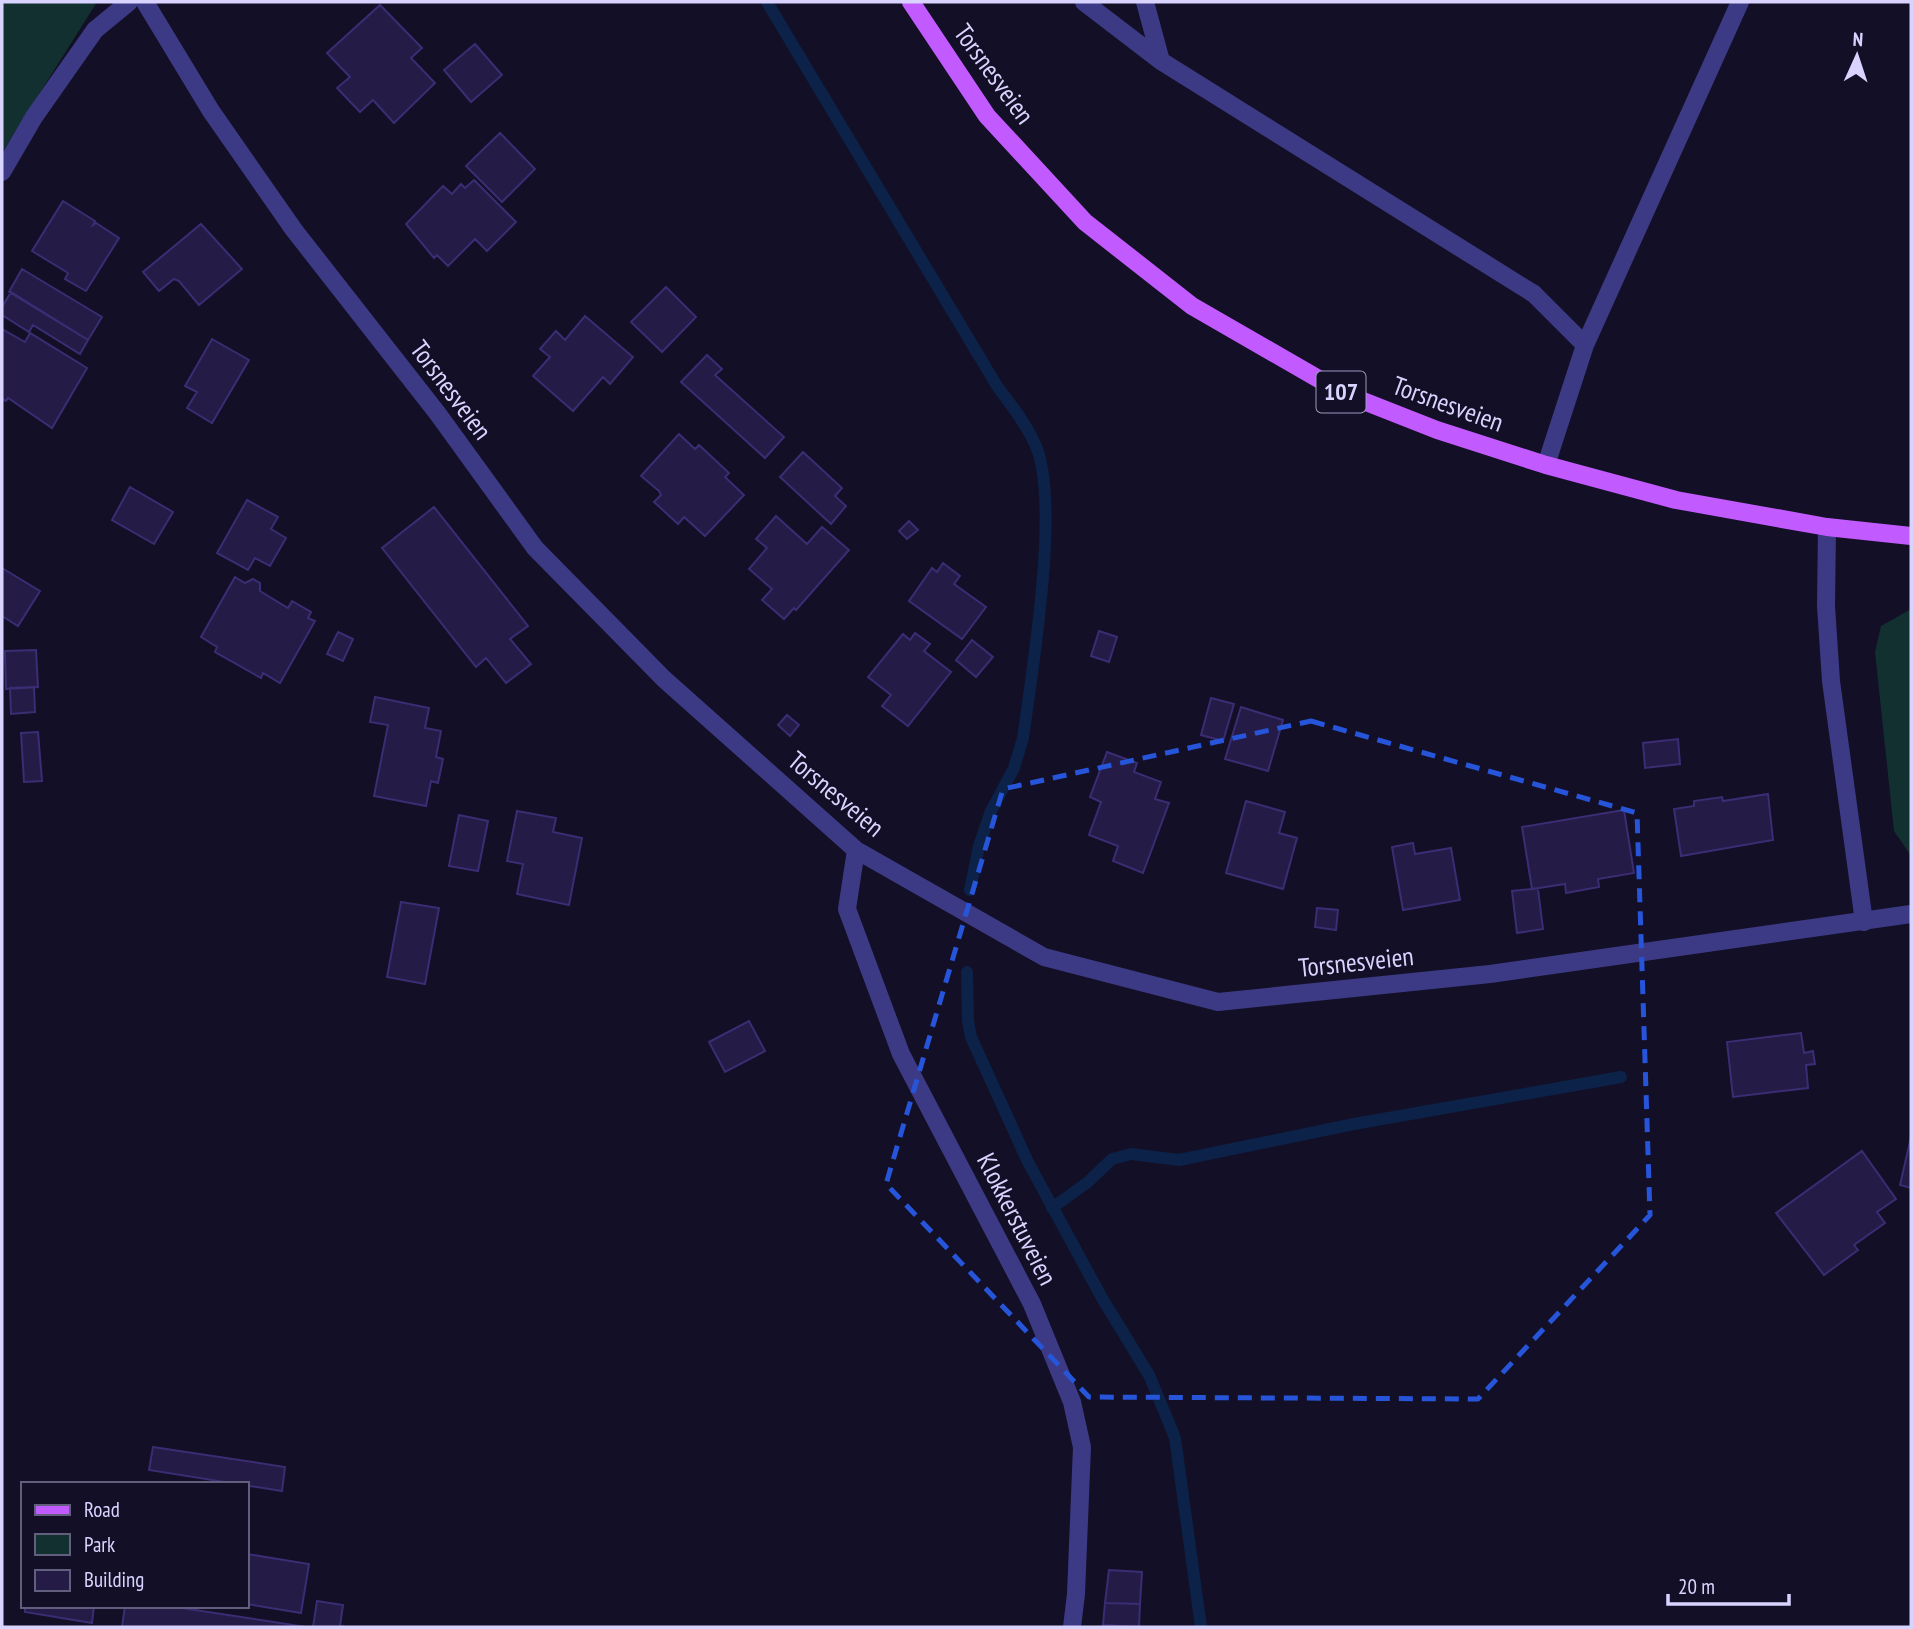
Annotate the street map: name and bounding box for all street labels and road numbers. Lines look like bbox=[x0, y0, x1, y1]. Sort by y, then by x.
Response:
street label: Torsnesveien bbox=[947, 17, 1042, 130]
street label: Torsnesveien bbox=[403, 334, 499, 446]
street label: Torsnesveien bbox=[1388, 368, 1508, 439]
road number: 107 bbox=[1316, 372, 1366, 412]
street label: Torsnesveien bbox=[781, 744, 891, 843]
street label: Torsnesveien bbox=[1297, 939, 1415, 984]
street label: Klokkerstuveien bbox=[970, 1147, 1065, 1290]

